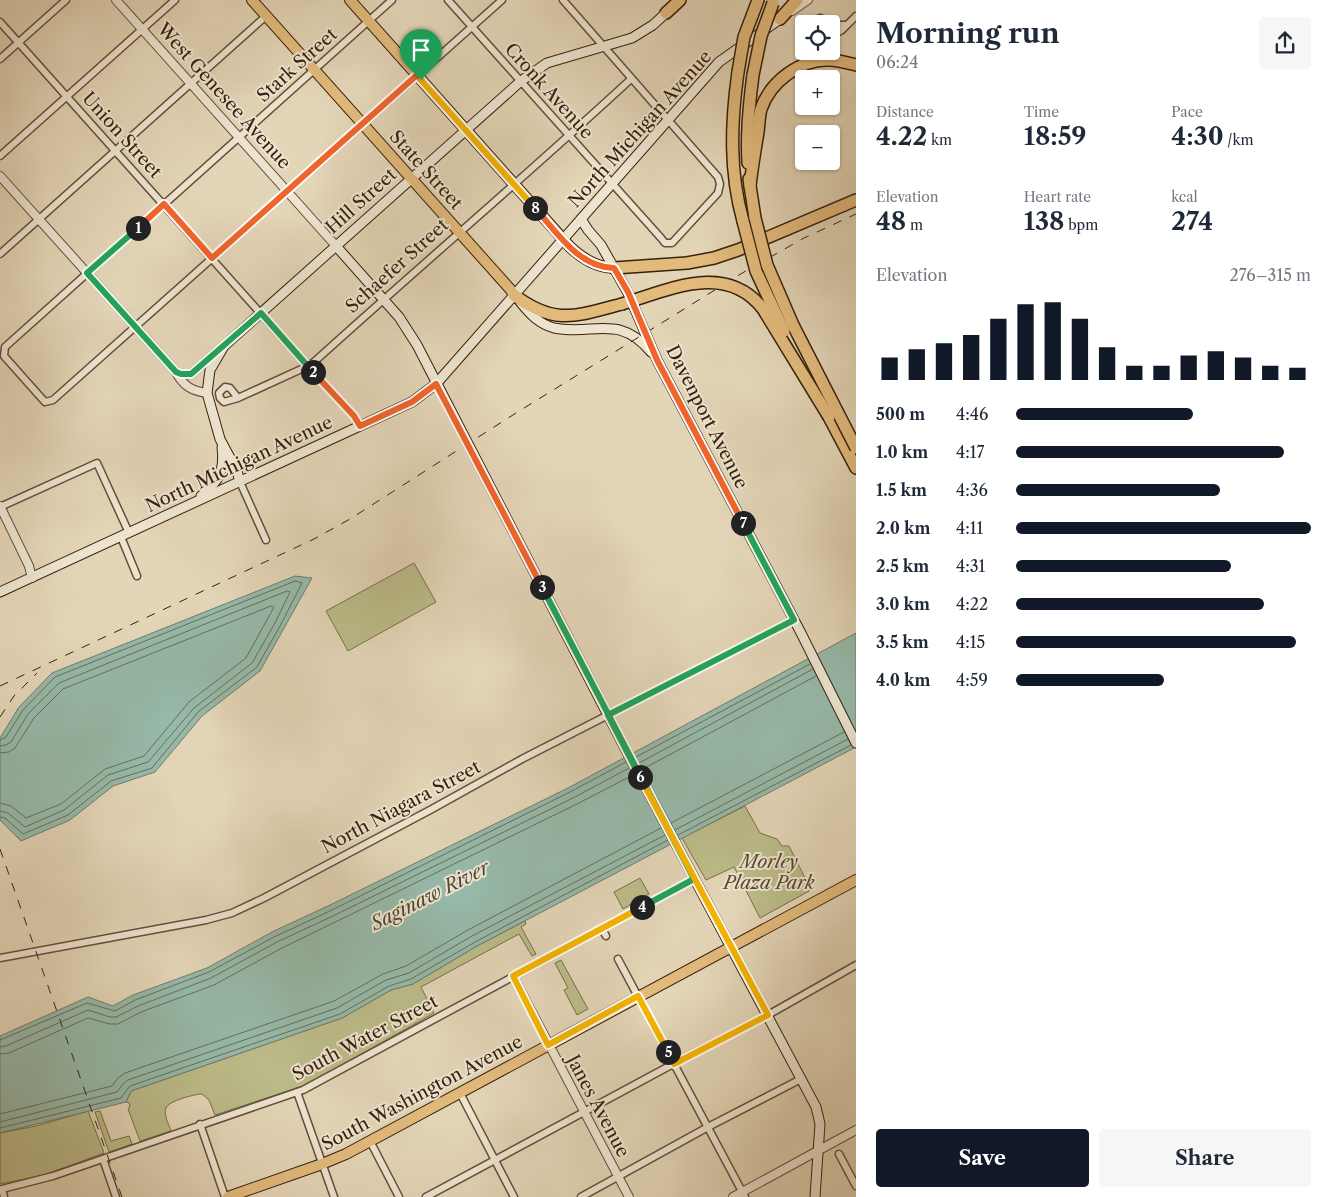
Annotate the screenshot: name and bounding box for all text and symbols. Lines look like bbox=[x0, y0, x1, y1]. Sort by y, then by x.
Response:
map controls bbox=[795, 15, 840, 170]
button: locate bbox=[795, 15, 840, 60]
text: Morning run bbox=[876, 16, 1060, 50]
button: share bbox=[1259, 17, 1311, 69]
street label: West Genesee Avenue bbox=[152, 18, 295, 174]
street label: Stark Street bbox=[252, 23, 342, 107]
pin bbox=[400, 29, 442, 80]
icon: arrive bbox=[407, 36, 435, 64]
street label: Cronk Avenue bbox=[500, 38, 598, 144]
street label: North Michigan Avenue bbox=[564, 46, 716, 212]
text: 06:24 bbox=[876, 52, 918, 72]
button: + bbox=[795, 70, 840, 115]
street label: Union Street bbox=[78, 87, 167, 183]
text: Distance bbox=[876, 103, 934, 121]
text: Time bbox=[1024, 103, 1059, 121]
text: Pace bbox=[1171, 103, 1203, 121]
text: 4.22 bbox=[876, 121, 927, 152]
text: 18:59 bbox=[1024, 121, 1086, 152]
text: 4:30 bbox=[1171, 121, 1224, 152]
button: − bbox=[795, 125, 840, 170]
street label: State Street bbox=[385, 126, 468, 215]
text: km bbox=[927, 131, 952, 149]
text: /km bbox=[1224, 131, 1254, 149]
street label: Hill Street bbox=[321, 163, 401, 238]
text: Elevation bbox=[876, 188, 939, 206]
text: Heart rate bbox=[1024, 188, 1091, 206]
text: kcal bbox=[1171, 188, 1198, 206]
pin: 8 bbox=[522, 196, 548, 220]
text: 8 bbox=[531, 199, 540, 217]
text: 48 bbox=[876, 206, 906, 237]
text: 138 bbox=[1024, 206, 1064, 237]
text: 274 bbox=[1171, 206, 1213, 237]
street label: Schaefer Street bbox=[341, 214, 453, 318]
pin: 1 bbox=[126, 216, 150, 240]
text: m bbox=[906, 216, 923, 234]
text: bpm bbox=[1064, 216, 1098, 234]
text: 1 bbox=[135, 219, 142, 237]
text: Elevation bbox=[876, 265, 947, 285]
text: 276–315 m bbox=[1230, 265, 1311, 285]
street label: Davenport Avenue bbox=[661, 341, 753, 493]
pin: 2 bbox=[300, 360, 326, 384]
text: 2 bbox=[309, 363, 318, 381]
text: 500 m bbox=[876, 404, 925, 424]
text: 4:46 bbox=[956, 404, 988, 424]
street label: North Michigan Avenue bbox=[142, 411, 336, 517]
text: 1.0 km bbox=[876, 442, 928, 462]
text: 4:17 bbox=[956, 442, 984, 462]
text: 1.5 km bbox=[876, 480, 927, 500]
text: 4:36 bbox=[956, 480, 988, 500]
pin: 7 bbox=[730, 510, 756, 536]
text: 7 bbox=[740, 514, 747, 532]
text: 2.0 km bbox=[876, 518, 930, 538]
text: 4:11 bbox=[956, 518, 983, 538]
text: 2.5 km bbox=[876, 556, 929, 576]
text: 4:31 bbox=[956, 556, 985, 576]
pin: 3 bbox=[530, 574, 554, 600]
text: 3 bbox=[539, 578, 546, 596]
text: 3.0 km bbox=[876, 594, 930, 614]
text: 4:22 bbox=[956, 594, 988, 614]
text: 3.5 km bbox=[876, 632, 929, 652]
text: 4:15 bbox=[956, 632, 985, 652]
text: 4.0 km bbox=[876, 670, 930, 690]
text: 4:59 bbox=[956, 670, 988, 690]
street label: North Niagara Street bbox=[318, 756, 485, 858]
pin: 6 bbox=[628, 764, 652, 790]
text: 6 bbox=[636, 768, 645, 786]
park label: Morley Plaza Park bbox=[722, 851, 815, 894]
water label: Saginaw River bbox=[366, 855, 495, 936]
pin: 4 bbox=[630, 894, 654, 920]
text: 4 bbox=[638, 898, 647, 916]
street label: South Water Street bbox=[288, 990, 442, 1086]
street label: South Washington Avenue bbox=[318, 1031, 526, 1155]
pin: 5 bbox=[656, 1040, 680, 1064]
text: 5 bbox=[665, 1043, 672, 1061]
street label: Janes Avenue bbox=[560, 1048, 634, 1161]
button: Save bbox=[876, 1129, 1089, 1187]
button: Share bbox=[1099, 1129, 1311, 1187]

